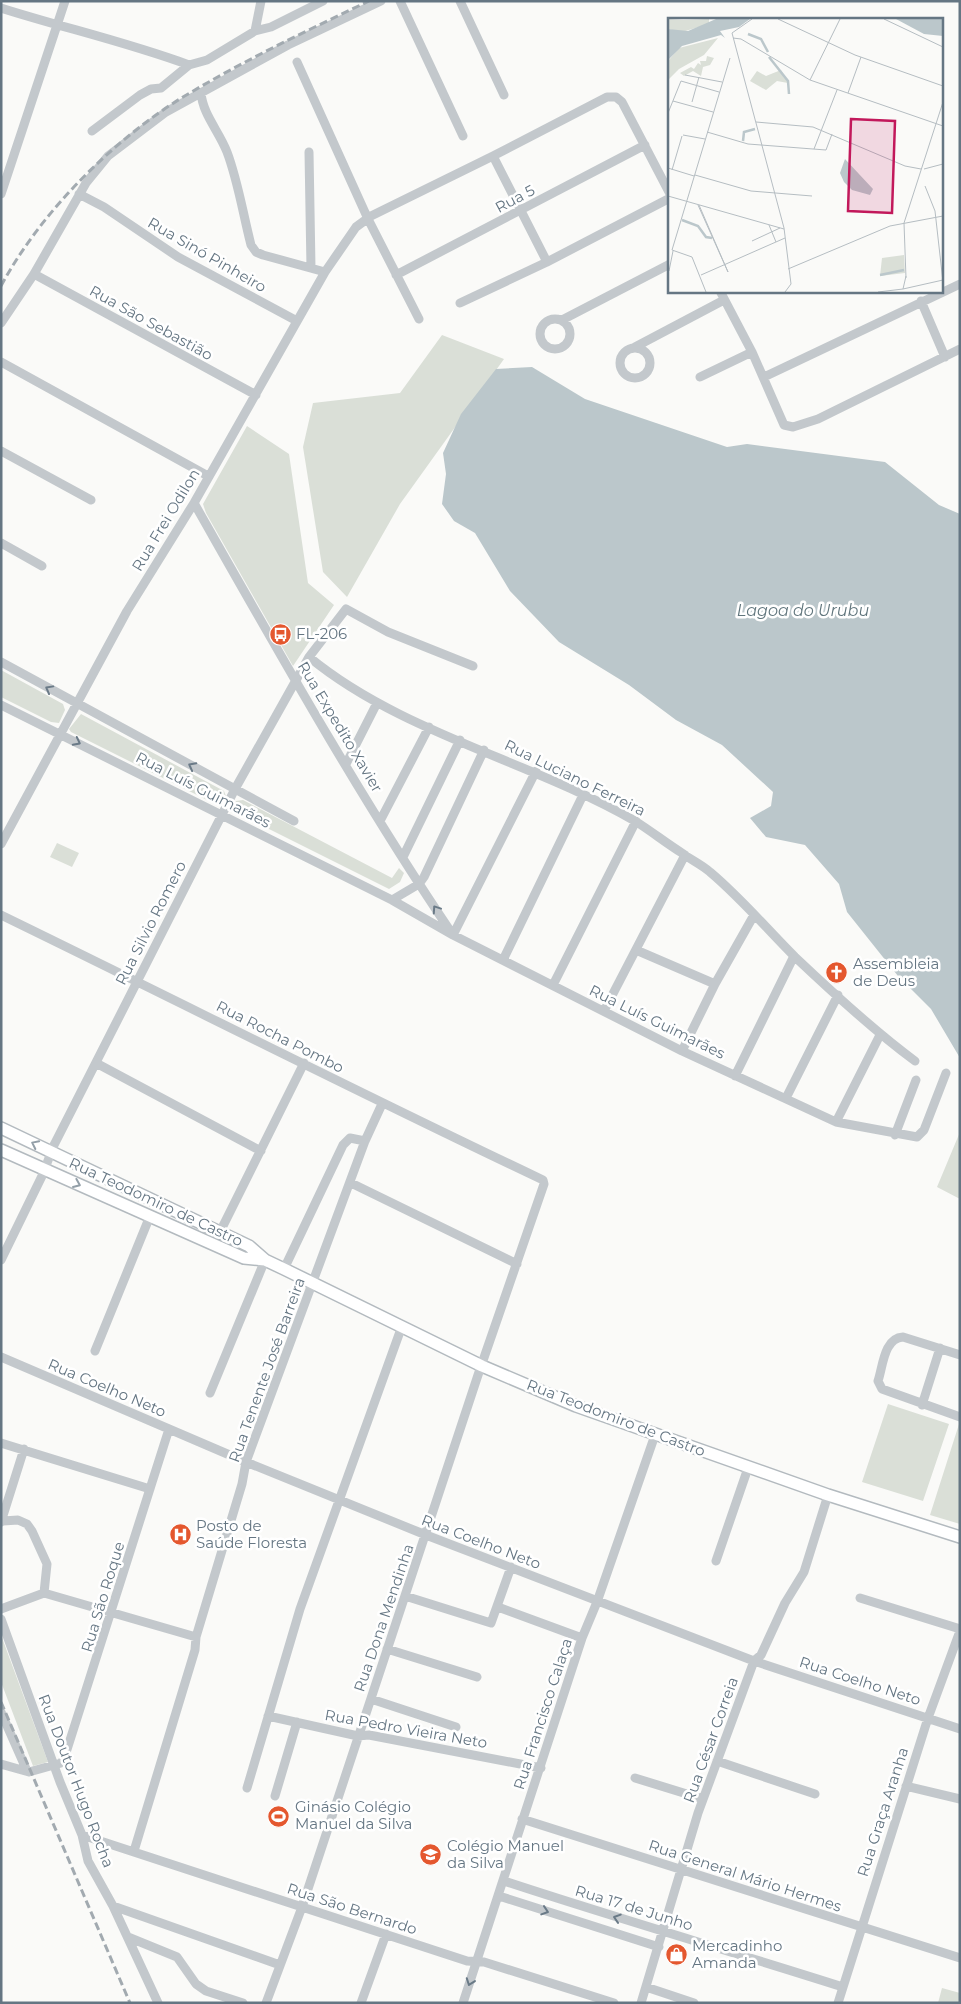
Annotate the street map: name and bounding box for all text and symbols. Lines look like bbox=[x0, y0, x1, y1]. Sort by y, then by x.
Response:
inset map bbox=[668, 18, 944, 292]
street label: Rua 5 bbox=[492, 180, 538, 217]
street label: Rua Sinó Pinheiro bbox=[145, 213, 270, 296]
street label: Rua São Sebastião bbox=[86, 281, 216, 364]
street label: Rua Frei Odilon bbox=[127, 465, 204, 574]
water label: Lagoa do Urubu bbox=[737, 601, 869, 620]
bus stop icon: FL-206 bbox=[268, 622, 292, 646]
place label: FL-206 bbox=[296, 624, 347, 643]
street label: Rua Expedito Xavier bbox=[294, 658, 387, 796]
one-way arrow bbox=[46, 685, 55, 695]
street label: Rua Luciano Ferreira bbox=[502, 735, 649, 820]
one-way arrow bbox=[71, 736, 80, 746]
street label: Rua Luís Guimarães bbox=[133, 747, 274, 832]
one-way arrow bbox=[189, 762, 198, 772]
street label: Rua Silvio Romero bbox=[111, 857, 190, 988]
one-way arrow bbox=[433, 906, 442, 915]
place label: Assembleia de Deus bbox=[853, 954, 939, 990]
church icon: Assembleia de Deus bbox=[825, 961, 849, 985]
street label: Rua Luís Guimarães bbox=[586, 980, 728, 1063]
street label: Rua Rocha Pombo bbox=[213, 996, 347, 1077]
one-way arrow bbox=[31, 1140, 40, 1150]
street label: Rua Teodomiro de Castro bbox=[66, 1153, 246, 1250]
one-way arrow bbox=[72, 1178, 81, 1189]
street label: Rua Tenente José Barreira bbox=[224, 1275, 309, 1465]
street label: Rua Coelho Neto bbox=[45, 1354, 169, 1421]
street label: Rua Teodomiro de Castro bbox=[524, 1375, 708, 1460]
street label: Rua Coelho Neto bbox=[419, 1510, 544, 1573]
place label: Posto de Saúde Floresta bbox=[196, 1516, 307, 1552]
hospital icon: Posto de Saúde Floresta bbox=[168, 1523, 192, 1547]
street label: Rua São Roque bbox=[77, 1539, 128, 1654]
street label: Rua Dona Mendinha bbox=[349, 1541, 418, 1694]
street label: Rua Francisco Calaça bbox=[509, 1636, 576, 1792]
street label: Rua Coelho Neto bbox=[797, 1652, 923, 1709]
street label: Rua César Correia bbox=[679, 1674, 742, 1805]
street label: Rua Doutor Hugo Rocha bbox=[35, 1691, 118, 1870]
street label: Rua Pedro Vieira Neto bbox=[323, 1705, 489, 1752]
street label: Rua Graça Aranha bbox=[853, 1745, 912, 1879]
place label: Ginásio Colégio Manuel da Silva bbox=[295, 1797, 412, 1833]
sports icon: Ginásio Colégio Manuel da Silva bbox=[267, 1804, 291, 1828]
street label: Rua General Mário Hermes bbox=[646, 1835, 844, 1916]
place label: Colégio Manuel da Silva bbox=[447, 1836, 564, 1872]
school or university icon: Colégio Manuel da Silva bbox=[419, 1843, 443, 1867]
street label: Rua São Bernardo bbox=[285, 1879, 420, 1939]
street label: Rua 17 de Junho bbox=[573, 1881, 695, 1934]
one-way arrow bbox=[541, 1905, 549, 1915]
one-way arrow bbox=[614, 1914, 622, 1924]
place label: Mercadinho Amanda bbox=[692, 1936, 782, 1972]
shop icon: Mercadinho Amanda bbox=[664, 1943, 688, 1967]
one-way arrow bbox=[466, 1977, 476, 1986]

